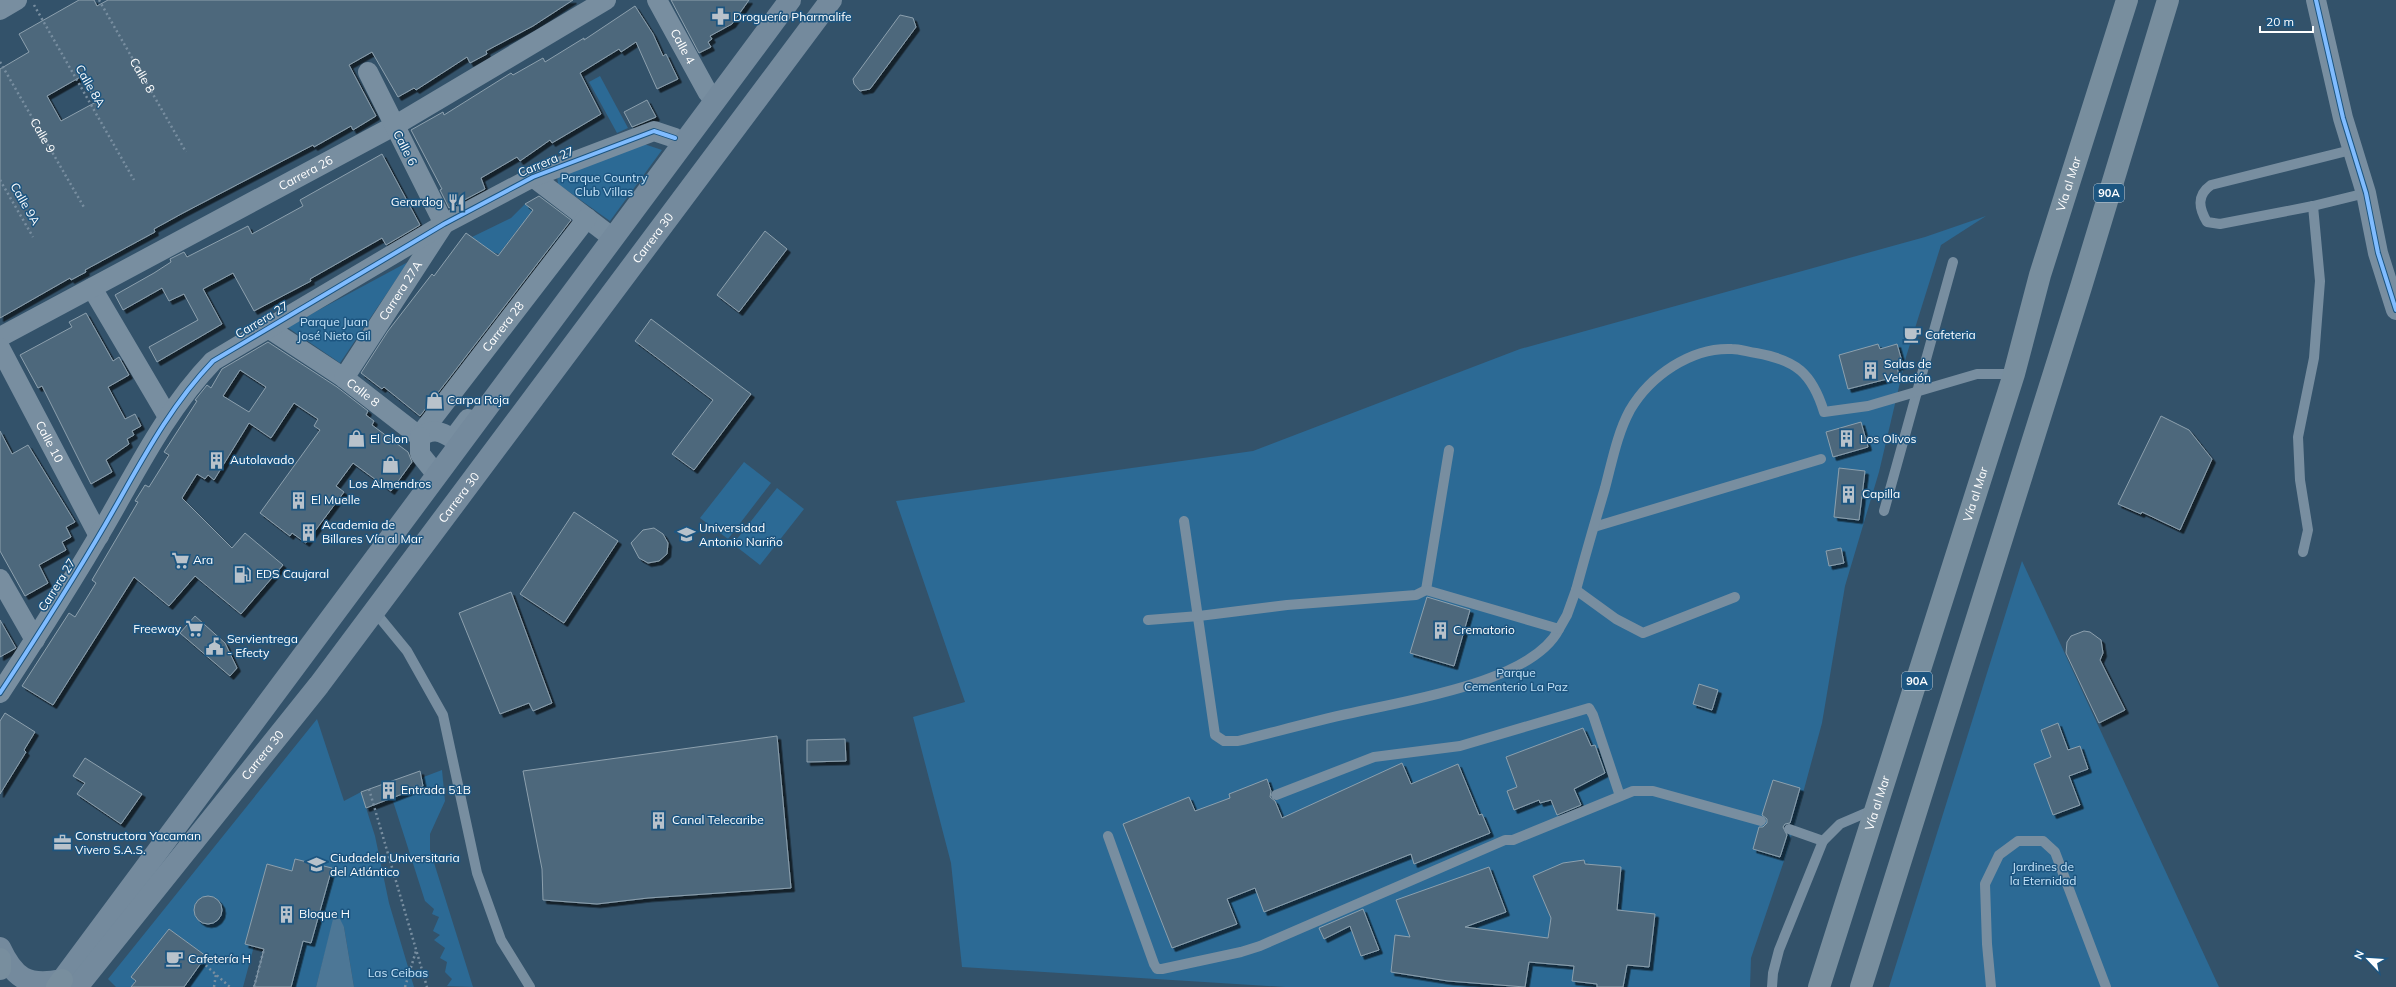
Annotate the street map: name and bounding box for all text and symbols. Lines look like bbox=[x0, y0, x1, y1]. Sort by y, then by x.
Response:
pharmacy icon: Droguería Pharmalife bbox=[710, 7, 730, 27]
scale bar bbox=[2260, 8, 2313, 34]
place label: Droguería Pharmalife bbox=[733, 9, 852, 24]
text: 20 m bbox=[2266, 14, 2294, 29]
street label: Calle 4 bbox=[667, 26, 699, 66]
street label: Calle 8 bbox=[127, 55, 159, 95]
street label: Calle 8A bbox=[72, 62, 109, 110]
street label: Calle 9 bbox=[27, 115, 59, 155]
street label: Calle 6 bbox=[390, 128, 421, 168]
street label: Carrera 27 bbox=[516, 143, 576, 180]
street label: Carrera 26 bbox=[276, 152, 335, 193]
street label: Vía al Mar bbox=[2053, 154, 2084, 213]
park label: Parque Country Club Villas bbox=[561, 170, 648, 199]
street label: Calle 9A bbox=[7, 180, 44, 228]
road number: 90A bbox=[2094, 184, 2124, 202]
restaurant icon: Gerardog bbox=[446, 192, 466, 212]
place label: Gerardog bbox=[391, 194, 443, 209]
street label: Carrera 30 bbox=[629, 209, 676, 266]
street label: Carrera 27A bbox=[375, 258, 425, 323]
street label: Carrera 27 bbox=[232, 298, 291, 341]
street label: Carrera 28 bbox=[479, 298, 527, 355]
park label: Parque Juan José Nieto Gil bbox=[297, 314, 371, 343]
cafe icon: Cafeteria bbox=[1902, 325, 1922, 345]
place label: Cafeteria bbox=[1925, 327, 1976, 342]
place label: Salas de Velación bbox=[1884, 356, 1932, 385]
building icon: Salas de Velación bbox=[1861, 361, 1881, 381]
street label: Calle 8 bbox=[344, 375, 383, 410]
shop icon: Carpa Roja bbox=[424, 390, 444, 410]
place label: Carpa Roja bbox=[447, 392, 509, 407]
street label: Calle 10 bbox=[33, 418, 67, 465]
shop icon: El Clon bbox=[347, 429, 367, 449]
building icon: Los Olivos bbox=[1837, 429, 1857, 449]
place label: El Clon bbox=[370, 431, 408, 446]
place label: Los Olivos bbox=[1860, 431, 1917, 446]
building icon: Autolavado bbox=[207, 450, 227, 470]
place label: Autolavado bbox=[230, 452, 294, 467]
shop icon: Los Almendros bbox=[380, 455, 400, 475]
street label: Vía al Mar bbox=[1960, 464, 1991, 523]
street label: Carrera 30 bbox=[435, 469, 482, 526]
place label: Los Almendros bbox=[349, 476, 431, 491]
building icon: Capilla bbox=[1839, 484, 1859, 504]
place label: Capilla bbox=[1862, 486, 1900, 501]
building icon: El Muelle bbox=[288, 490, 308, 510]
place label: El Muelle bbox=[311, 492, 360, 507]
place label: Academia de Billares Vía al Mar bbox=[322, 517, 423, 546]
place label: Universidad Antonio Nariño bbox=[699, 520, 783, 549]
building icon: Academia de Billares Vía al Mar bbox=[299, 522, 319, 542]
school or university icon: Universidad Antonio Nariño bbox=[676, 525, 696, 545]
supermarket icon: Ara bbox=[170, 550, 190, 570]
place label: Ara bbox=[193, 552, 213, 567]
street label: Carrera 27 bbox=[34, 556, 79, 614]
fuel station icon: EDS Caujaral bbox=[233, 564, 253, 584]
place label: EDS Caujaral bbox=[256, 566, 329, 581]
supermarket icon: Freeway bbox=[184, 619, 204, 639]
building icon: Crematorio bbox=[1430, 620, 1450, 640]
place label: Freeway bbox=[133, 621, 182, 636]
place label: Crematorio bbox=[1453, 622, 1515, 637]
place label: Servientrega - Efecty bbox=[227, 631, 298, 660]
public building icon: Servientrega - Efecty bbox=[204, 636, 224, 656]
park label: Parque Cementerio La Paz bbox=[1464, 665, 1568, 694]
road number: 90A bbox=[1902, 672, 1932, 690]
street label: Carrera 30 bbox=[238, 727, 287, 783]
street label: Vía al Mar bbox=[1861, 773, 1893, 832]
building icon: Entrada 51B bbox=[378, 780, 398, 800]
place label: Entrada 51B bbox=[401, 782, 471, 797]
building icon: Canal Telecaribe bbox=[649, 810, 669, 830]
place label: Canal Telecaribe bbox=[672, 812, 764, 827]
place label: Constructora Yacaman Vivero S.A.S. bbox=[75, 828, 201, 857]
office icon: Constructora Yacaman Vivero S.A.S. bbox=[52, 833, 72, 853]
place label: Ciudadela Universitaria del Atlántico bbox=[330, 850, 460, 879]
school or university icon: Ciudadela Universitaria del Atlántico bbox=[307, 855, 327, 875]
park label: Jardines de la Eternidad bbox=[2010, 859, 2076, 888]
building icon: Bloque H bbox=[276, 904, 296, 924]
place label: Bloque H bbox=[299, 906, 350, 921]
north arrow bbox=[2348, 939, 2388, 979]
text: N bbox=[2351, 948, 2367, 961]
cafe icon: Cafetería H bbox=[165, 949, 185, 969]
place label: Cafetería H bbox=[188, 951, 251, 966]
park label: Las Ceibas bbox=[368, 965, 428, 980]

